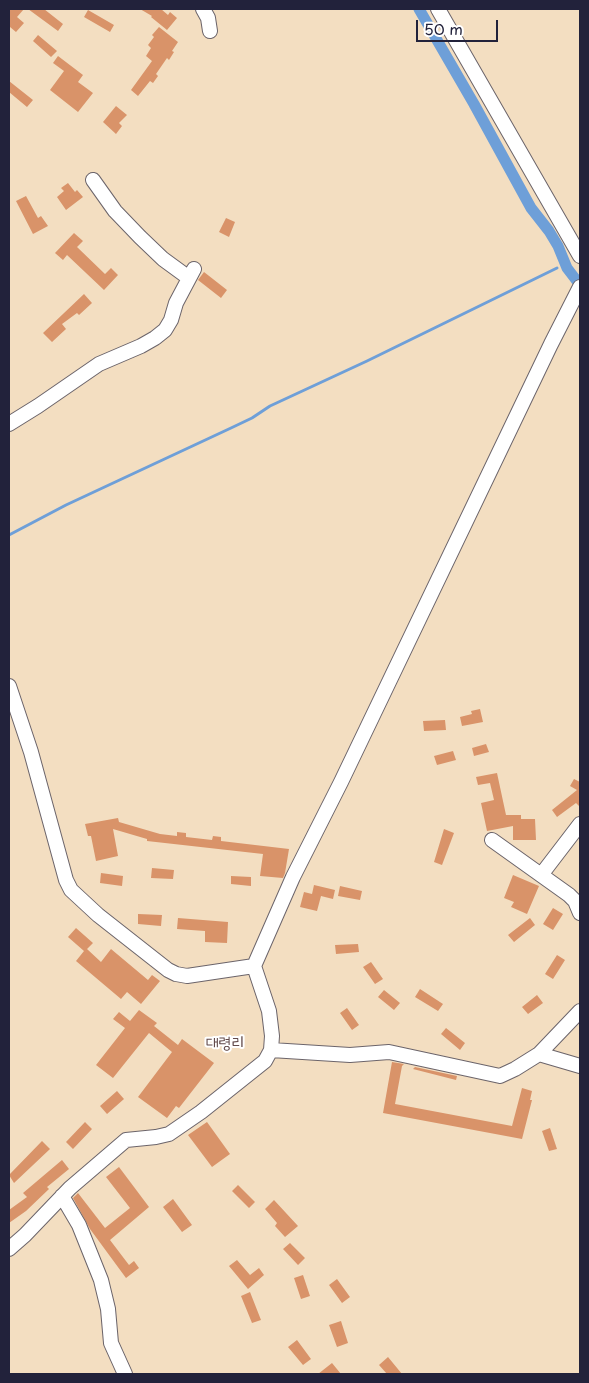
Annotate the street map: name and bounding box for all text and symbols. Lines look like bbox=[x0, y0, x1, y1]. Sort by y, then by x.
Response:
scale bar bbox=[419, 10, 502, 42]
text: 50 m bbox=[424, 17, 463, 40]
district label: 대령리 bbox=[206, 1034, 244, 1054]

